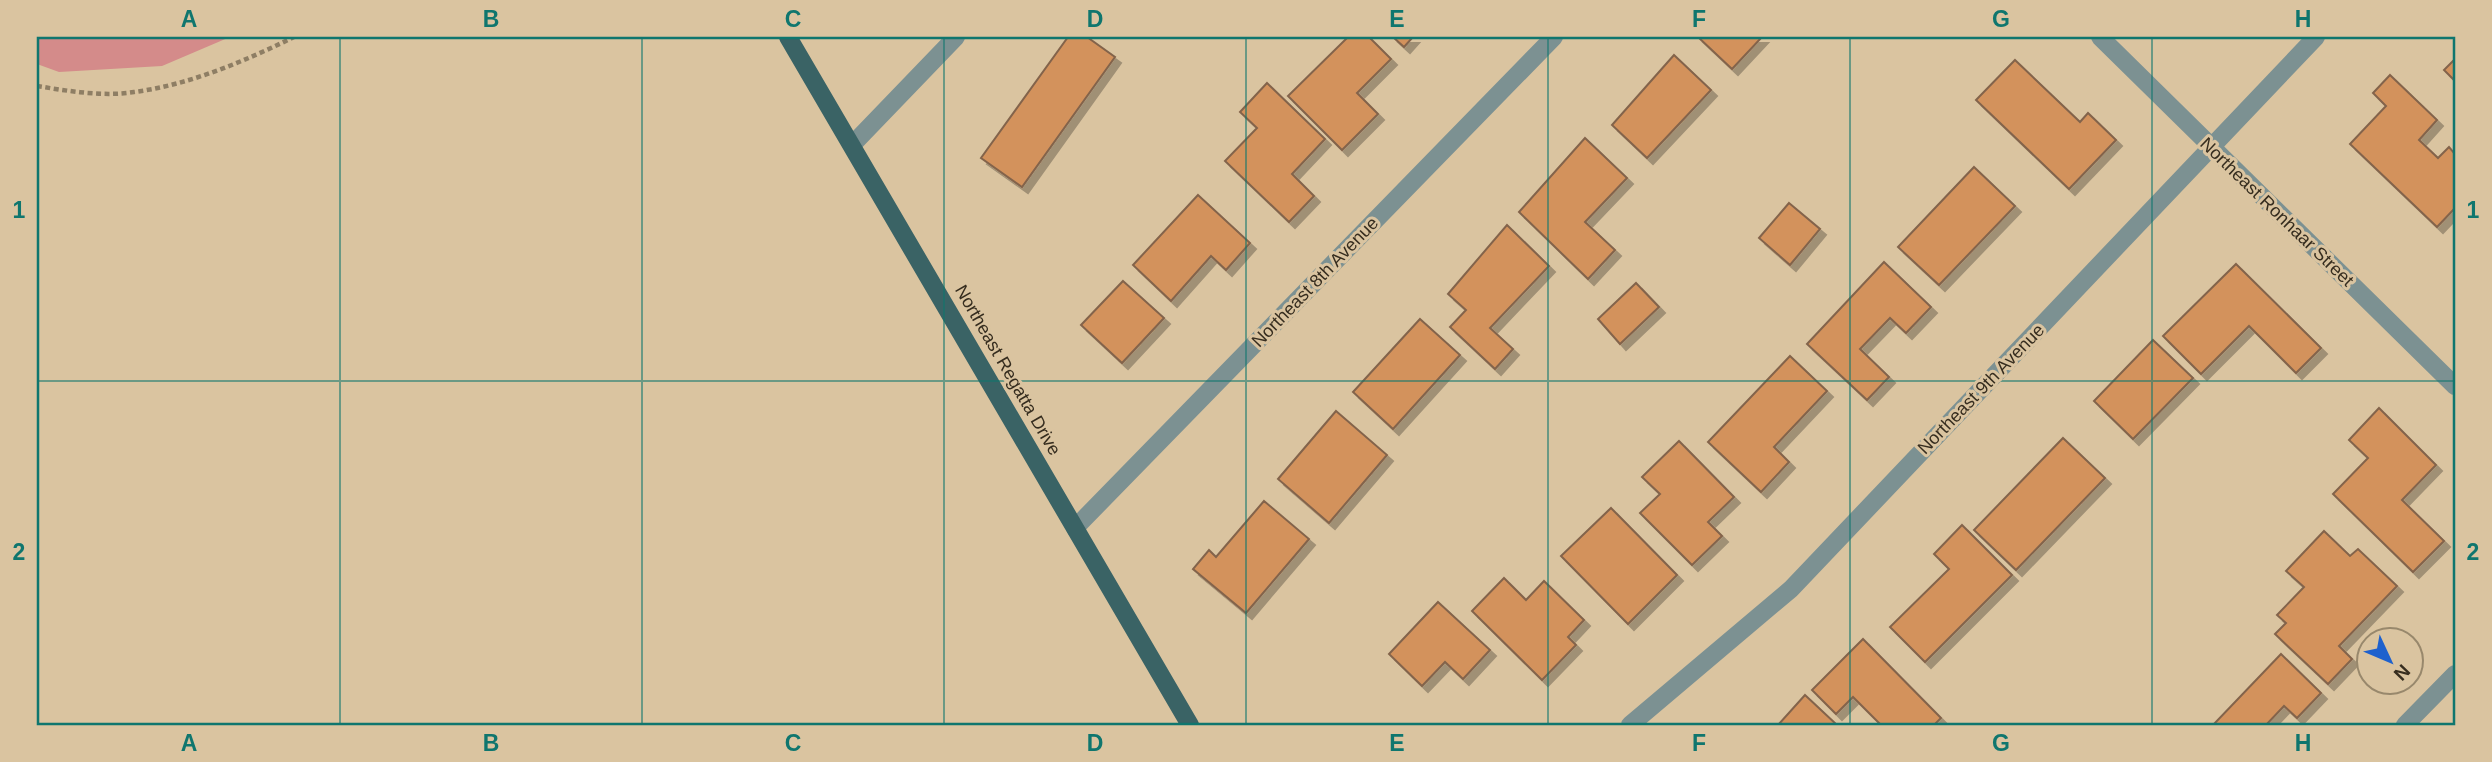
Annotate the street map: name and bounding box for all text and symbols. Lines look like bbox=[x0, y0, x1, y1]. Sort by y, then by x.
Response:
text: A bbox=[181, 6, 197, 32]
text: B bbox=[483, 6, 499, 32]
text: C bbox=[785, 6, 801, 32]
text: D bbox=[1087, 6, 1103, 32]
text: E bbox=[1389, 6, 1405, 32]
text: F bbox=[1692, 6, 1706, 32]
text: G bbox=[1992, 6, 2010, 32]
text: H bbox=[2295, 6, 2311, 32]
street label: Northeast Ronhaar Street bbox=[2196, 134, 2358, 290]
text: 1 bbox=[13, 197, 26, 223]
text: 1 bbox=[2467, 197, 2480, 223]
street label: Northeast 8th Avenue bbox=[1248, 213, 1382, 351]
street label: Northeast Regatta Drive bbox=[951, 281, 1065, 459]
street label: Northeast 9th Avenue bbox=[1914, 320, 2048, 458]
text: 2 bbox=[13, 539, 25, 565]
text: 2 bbox=[2467, 539, 2479, 565]
north arrow bbox=[2356, 626, 2426, 696]
text: N bbox=[2390, 660, 2414, 685]
text: A bbox=[181, 730, 197, 756]
text: B bbox=[483, 730, 499, 756]
text: C bbox=[785, 730, 801, 756]
text: D bbox=[1087, 730, 1103, 756]
text: E bbox=[1389, 730, 1405, 756]
text: F bbox=[1692, 730, 1706, 756]
text: G bbox=[1992, 730, 2010, 756]
text: H bbox=[2295, 730, 2311, 756]

